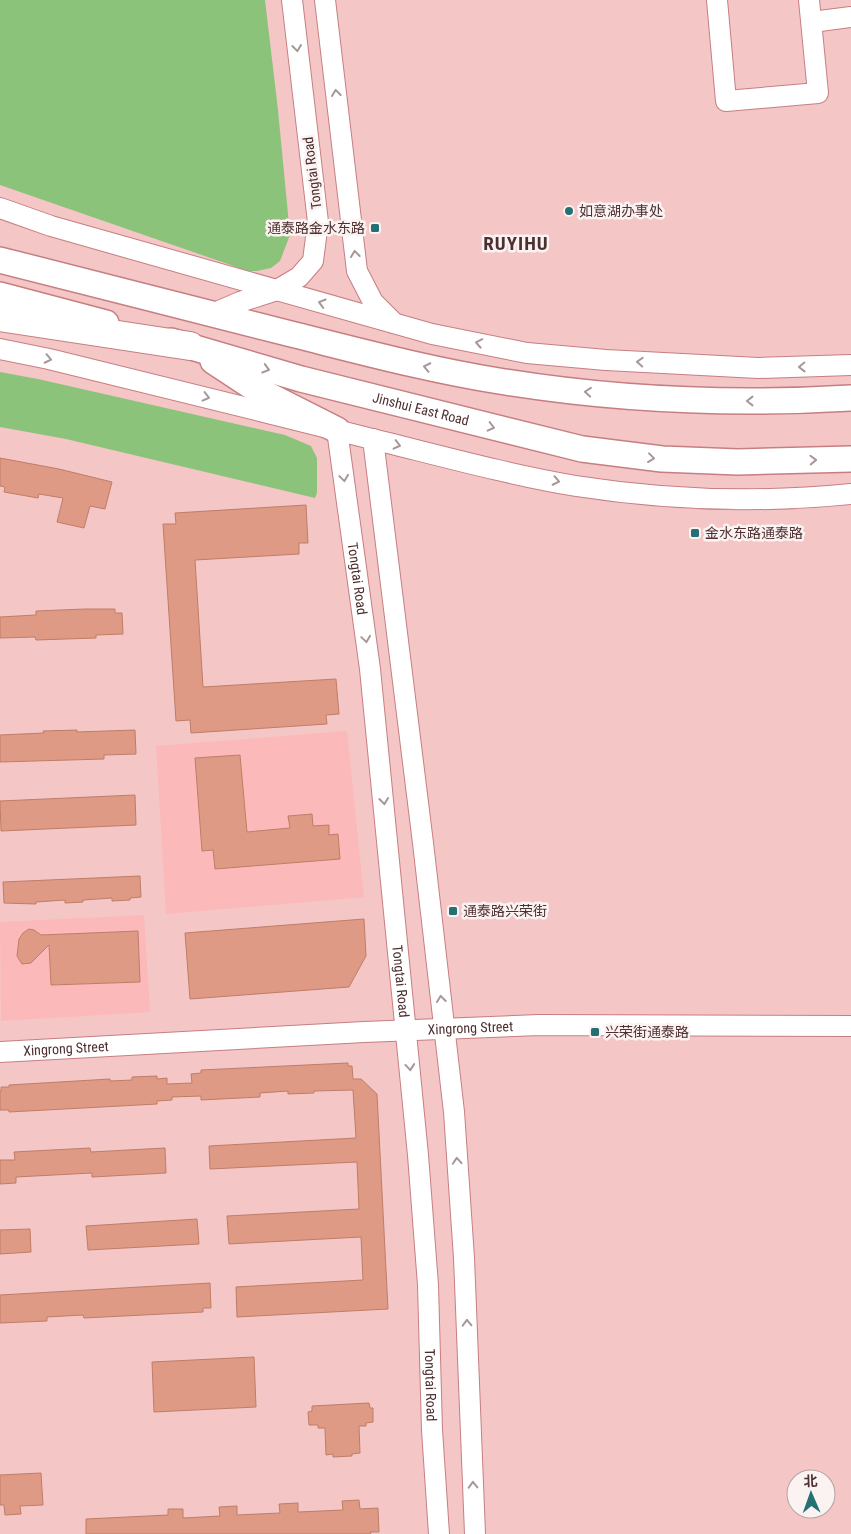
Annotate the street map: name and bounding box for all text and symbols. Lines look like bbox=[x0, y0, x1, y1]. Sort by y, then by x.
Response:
one-way arrow bbox=[291, 45, 302, 53]
one-way arrow bbox=[331, 88, 342, 96]
street label: Tongtai Road bbox=[300, 136, 324, 210]
place label: 如意湖办事处 bbox=[579, 203, 663, 219]
marker: 如意湖办事处 bbox=[563, 205, 575, 217]
place label: 通泰路金水东路 bbox=[267, 220, 365, 236]
marker: 通泰路金水东路 bbox=[369, 222, 381, 234]
district label: RUYIHU bbox=[483, 232, 549, 255]
one-way arrow bbox=[350, 250, 361, 258]
one-way arrow bbox=[317, 298, 326, 309]
one-way arrow bbox=[474, 339, 483, 349]
one-way arrow bbox=[43, 353, 52, 364]
one-way arrow bbox=[636, 357, 644, 367]
one-way arrow bbox=[423, 362, 432, 373]
one-way arrow bbox=[798, 362, 806, 372]
one-way arrow bbox=[262, 363, 270, 373]
one-way arrow bbox=[583, 387, 591, 398]
street label: Jinshui East Road bbox=[371, 389, 471, 429]
one-way arrow bbox=[201, 391, 210, 402]
one-way arrow bbox=[746, 396, 754, 406]
one-way arrow bbox=[487, 421, 496, 432]
one-way arrow bbox=[393, 439, 402, 450]
one-way arrow bbox=[647, 452, 655, 463]
one-way arrow bbox=[809, 455, 817, 466]
one-way arrow bbox=[338, 475, 349, 483]
one-way arrow bbox=[551, 476, 560, 486]
place label: 金水东路通泰路 bbox=[705, 525, 803, 541]
marker: 金水东路通泰路 bbox=[689, 527, 701, 539]
street label: Tongtai Road bbox=[345, 541, 370, 616]
one-way arrow bbox=[360, 636, 371, 644]
one-way arrow bbox=[378, 797, 389, 805]
place label: 通泰路兴荣街 bbox=[463, 903, 547, 919]
marker: 通泰路兴荣街 bbox=[447, 905, 459, 917]
street label: Tongtai Road bbox=[389, 944, 412, 1018]
one-way arrow bbox=[436, 995, 447, 1003]
street label: Xingrong Street bbox=[427, 1018, 513, 1037]
place label: 兴荣街通泰路 bbox=[605, 1024, 689, 1040]
marker: 兴荣街通泰路 bbox=[589, 1026, 601, 1038]
street label: Xingrong Street bbox=[23, 1038, 109, 1059]
one-way arrow bbox=[404, 1063, 415, 1071]
one-way arrow bbox=[452, 1156, 463, 1164]
one-way arrow bbox=[461, 1319, 472, 1327]
street label: Tongtai Road bbox=[422, 1348, 440, 1422]
north arrow bbox=[786, 1469, 836, 1519]
text: 北 bbox=[803, 1473, 818, 1489]
one-way arrow bbox=[468, 1481, 479, 1489]

